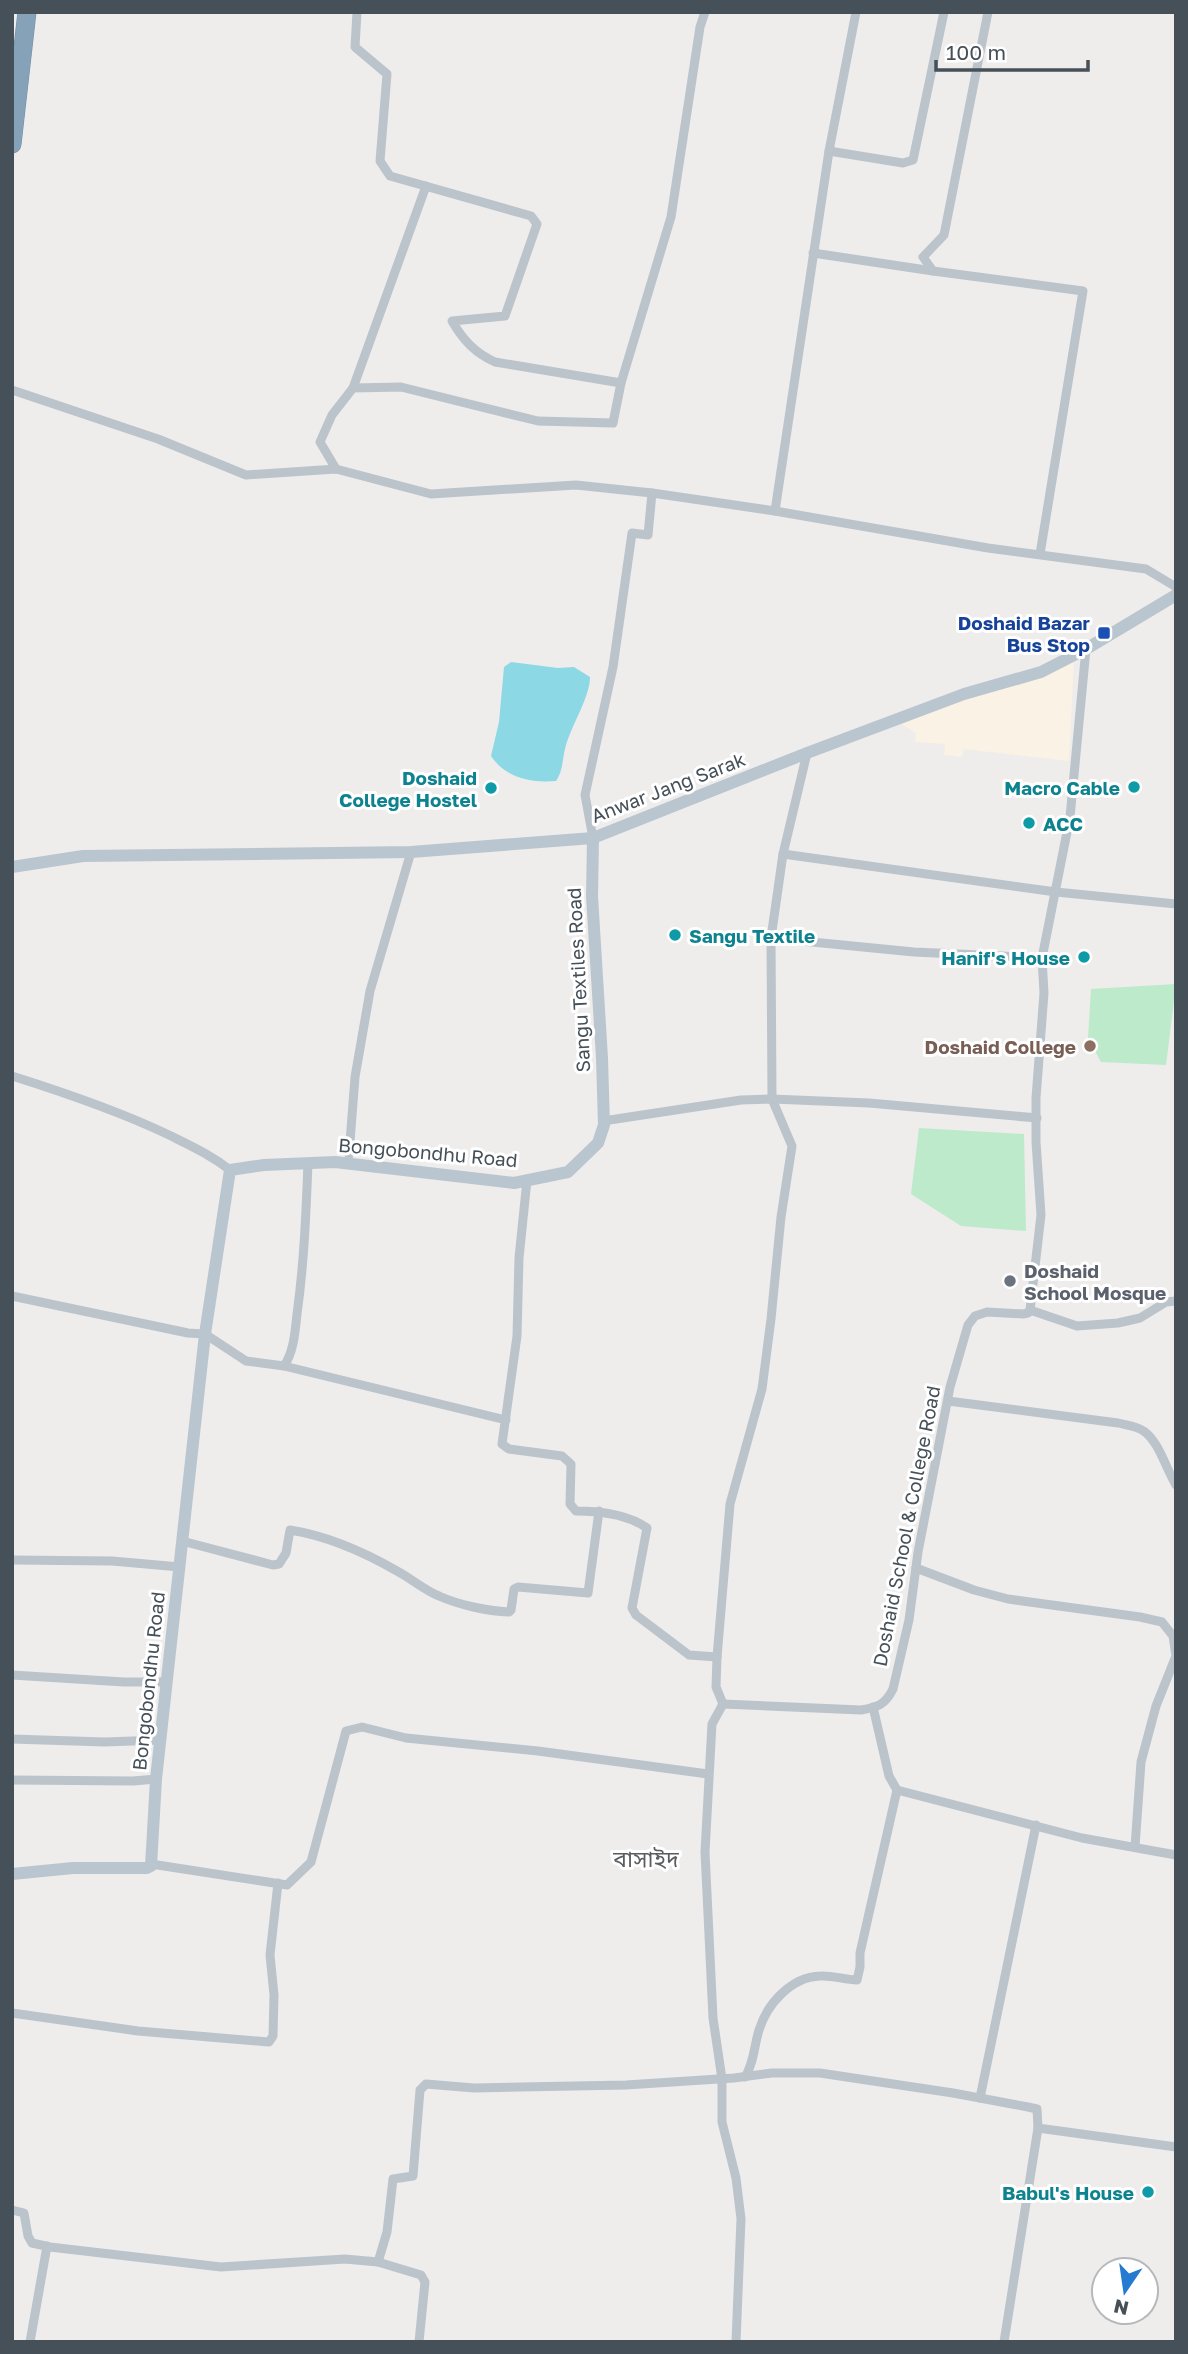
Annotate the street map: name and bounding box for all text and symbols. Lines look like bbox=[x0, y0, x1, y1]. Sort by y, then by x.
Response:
scale bar bbox=[936, 28, 1088, 72]
text: 100 m bbox=[946, 39, 1006, 65]
place label: Doshaid Bazar Bus Stop bbox=[958, 611, 1091, 656]
marker: Doshaid Bazar Bus Stop bbox=[1096, 625, 1112, 641]
street label: Anwar Jang Sarak bbox=[588, 747, 749, 827]
place label: Doshaid College Hostel bbox=[339, 766, 477, 811]
place label: Macro Cable bbox=[1004, 776, 1120, 799]
marker: Macro Cable bbox=[1126, 779, 1142, 795]
marker: Doshaid College Hostel bbox=[483, 780, 499, 796]
place label: ACC bbox=[1043, 812, 1083, 835]
marker: ACC bbox=[1021, 815, 1037, 831]
street label: Sangu Textiles Road bbox=[562, 887, 594, 1073]
place label: Sangu Textile bbox=[689, 924, 815, 947]
marker: Sangu Textile bbox=[667, 927, 683, 943]
place label: Hanif's House bbox=[941, 946, 1070, 969]
marker: Hanif's House bbox=[1076, 949, 1092, 965]
place label: Doshaid College bbox=[925, 1035, 1076, 1058]
marker: Doshaid College bbox=[1082, 1038, 1098, 1054]
street label: Bongobondhu Road bbox=[337, 1133, 519, 1171]
place label: Doshaid School Mosque bbox=[1024, 1259, 1166, 1304]
marker: Doshaid School Mosque bbox=[1002, 1273, 1018, 1289]
street label: Doshaid School & College Road bbox=[867, 1384, 945, 1668]
street label: Bongobondhu Road bbox=[127, 1590, 169, 1772]
district label: বাসাইদ bbox=[612, 1844, 679, 1872]
place label: Babul's House bbox=[1002, 2181, 1134, 2204]
marker: Babul's House bbox=[1140, 2184, 1156, 2200]
north arrow bbox=[1090, 2256, 1160, 2326]
text: N bbox=[1111, 2295, 1131, 2321]

